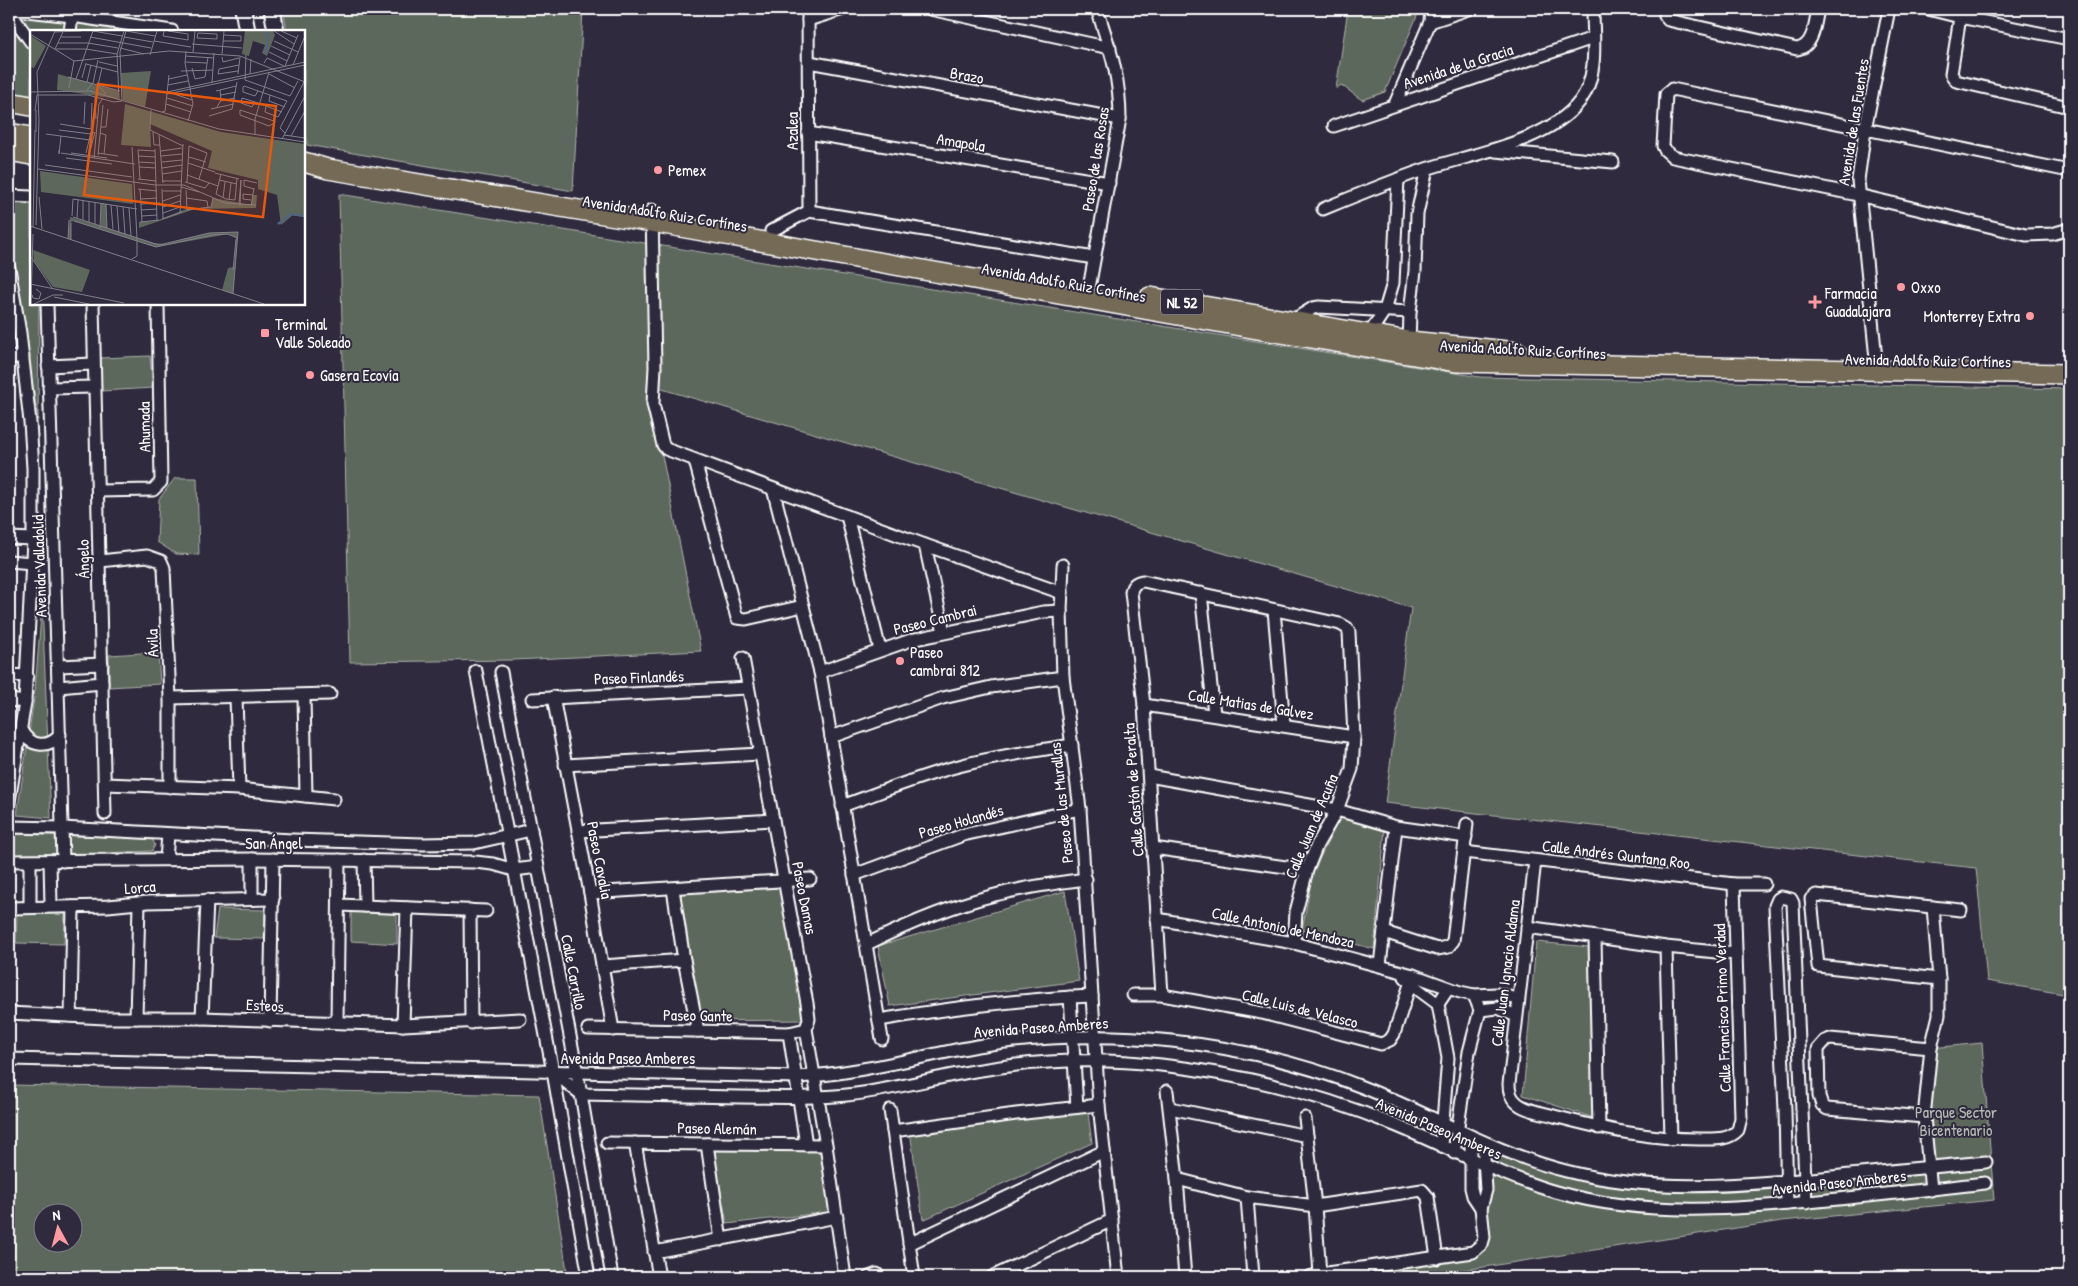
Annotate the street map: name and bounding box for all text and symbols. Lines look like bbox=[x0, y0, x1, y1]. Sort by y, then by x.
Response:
inset map bbox=[30, 30, 305, 305]
street label: Avenida de la Gracia bbox=[1400, 38, 1516, 94]
street label: Avenida de las Fuentes bbox=[1832, 57, 1874, 187]
street label: Brazo bbox=[948, 61, 986, 89]
street label: Paseo de las Rosas bbox=[1076, 105, 1114, 213]
street label: Azalea bbox=[781, 112, 803, 150]
street label: Amapola bbox=[935, 127, 987, 157]
place label: Pemex bbox=[668, 159, 706, 181]
marker: Pemex bbox=[652, 164, 664, 176]
street label: Avenida Adolfo Ruiz Cortínes bbox=[581, 189, 749, 237]
street label: Avenida Adolfo Ruiz Cortínes bbox=[980, 257, 1148, 307]
place label: Oxxo bbox=[1911, 276, 1941, 298]
marker: Oxxo bbox=[1895, 281, 1907, 293]
place label: Farmacia Guadalajara bbox=[1824, 282, 1891, 322]
road number: NL 52 bbox=[1161, 290, 1203, 314]
marker: Farmacia Guadalajara bbox=[1809, 296, 1821, 308]
place label: Monterrey Extra bbox=[1924, 305, 2020, 327]
marker: Monterrey Extra bbox=[2024, 310, 2036, 322]
place label: Terminal Valle Soleado bbox=[275, 313, 351, 353]
marker: Terminal Valle Soleado bbox=[259, 327, 271, 339]
street label: Avenida Adolfo Ruiz Cortínes bbox=[1439, 334, 1607, 364]
street label: Avenida Adolfo Ruiz Cortínes bbox=[1845, 348, 2011, 372]
place label: Gasera Ecovía bbox=[320, 364, 399, 386]
marker: Gasera Ecovía bbox=[304, 369, 316, 381]
street label: Ahumada bbox=[133, 402, 155, 452]
street label: Avenida Valladolid bbox=[26, 514, 52, 618]
street label: Ángelo bbox=[72, 539, 94, 579]
street label: Paseo Cambrai bbox=[891, 598, 979, 640]
street label: Ávila bbox=[141, 628, 163, 658]
place label: Paseo cambrai 812 bbox=[910, 641, 980, 681]
marker: Paseo cambrai 812 bbox=[894, 655, 906, 667]
street label: Paseo Finlandés bbox=[594, 664, 684, 690]
street label: Calle Matias de Galvez bbox=[1187, 683, 1316, 725]
street label: Calle Gastón de Peralta bbox=[1117, 723, 1149, 857]
street label: Paseo de las Murallas bbox=[1044, 742, 1078, 864]
street label: Calle Juan de Acuña bbox=[1279, 770, 1343, 882]
street label: Paseo Holandés bbox=[916, 798, 1006, 844]
street label: Paseo Cavalia bbox=[582, 819, 618, 901]
street label: San Ángel bbox=[245, 832, 303, 854]
street label: Calle Andrés Quntana Roo bbox=[1541, 834, 1692, 874]
street label: Paseo Damas bbox=[787, 860, 823, 936]
street label: Lorca bbox=[124, 875, 156, 899]
street label: Calle Juan Ignacio Aldama bbox=[1485, 898, 1525, 1048]
street label: Calle Antonio de Mendoza bbox=[1210, 901, 1356, 953]
street label: Calle Francisco Primo Verdad bbox=[1708, 923, 1736, 1093]
street label: Calle Carrillo bbox=[556, 932, 592, 1012]
street label: Calle Luis de Velasco bbox=[1240, 983, 1361, 1033]
street label: Esteos bbox=[246, 993, 284, 1017]
street label: Paseo Gante bbox=[663, 1003, 734, 1027]
street label: Avenida Paseo Amberes bbox=[973, 1011, 1109, 1043]
street label: Avenida Paseo Amberes bbox=[561, 1047, 695, 1069]
street label: Avenida Paseo Amberes bbox=[1373, 1092, 1505, 1164]
park label: Parque Sector Bicentenario bbox=[1915, 1101, 1997, 1141]
street label: Paseo Alemán bbox=[677, 1116, 757, 1140]
street label: Avenida Paseo Amberes bbox=[1771, 1164, 1907, 1200]
north arrow bbox=[32, 1204, 82, 1254]
text: N bbox=[51, 1205, 62, 1224]

